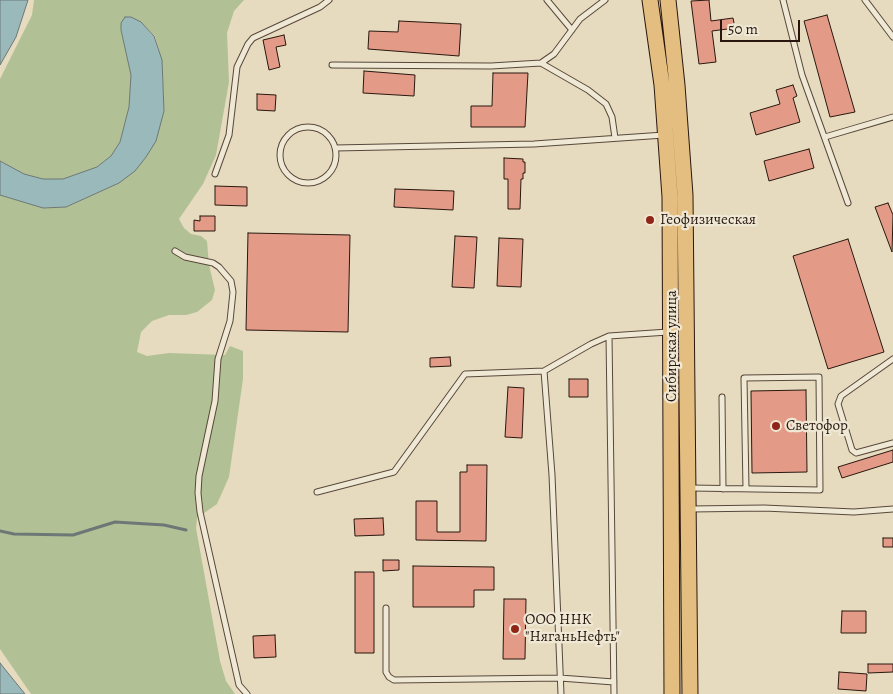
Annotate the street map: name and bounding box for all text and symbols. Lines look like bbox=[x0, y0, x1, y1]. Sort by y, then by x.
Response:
scale bar bbox=[723, 10, 803, 42]
text: 50 m bbox=[728, 19, 758, 39]
place label: Геофизическая bbox=[660, 211, 756, 229]
marker: Геофизическая bbox=[644, 214, 656, 226]
street label: Сибирская улица bbox=[663, 290, 681, 402]
place label: Светофор bbox=[786, 417, 848, 435]
marker: Светофор bbox=[770, 420, 782, 432]
place label: ООО ННК "НяганьНефть" bbox=[525, 611, 620, 646]
marker: ООО ННК "НяганьНефть" bbox=[509, 623, 521, 635]

